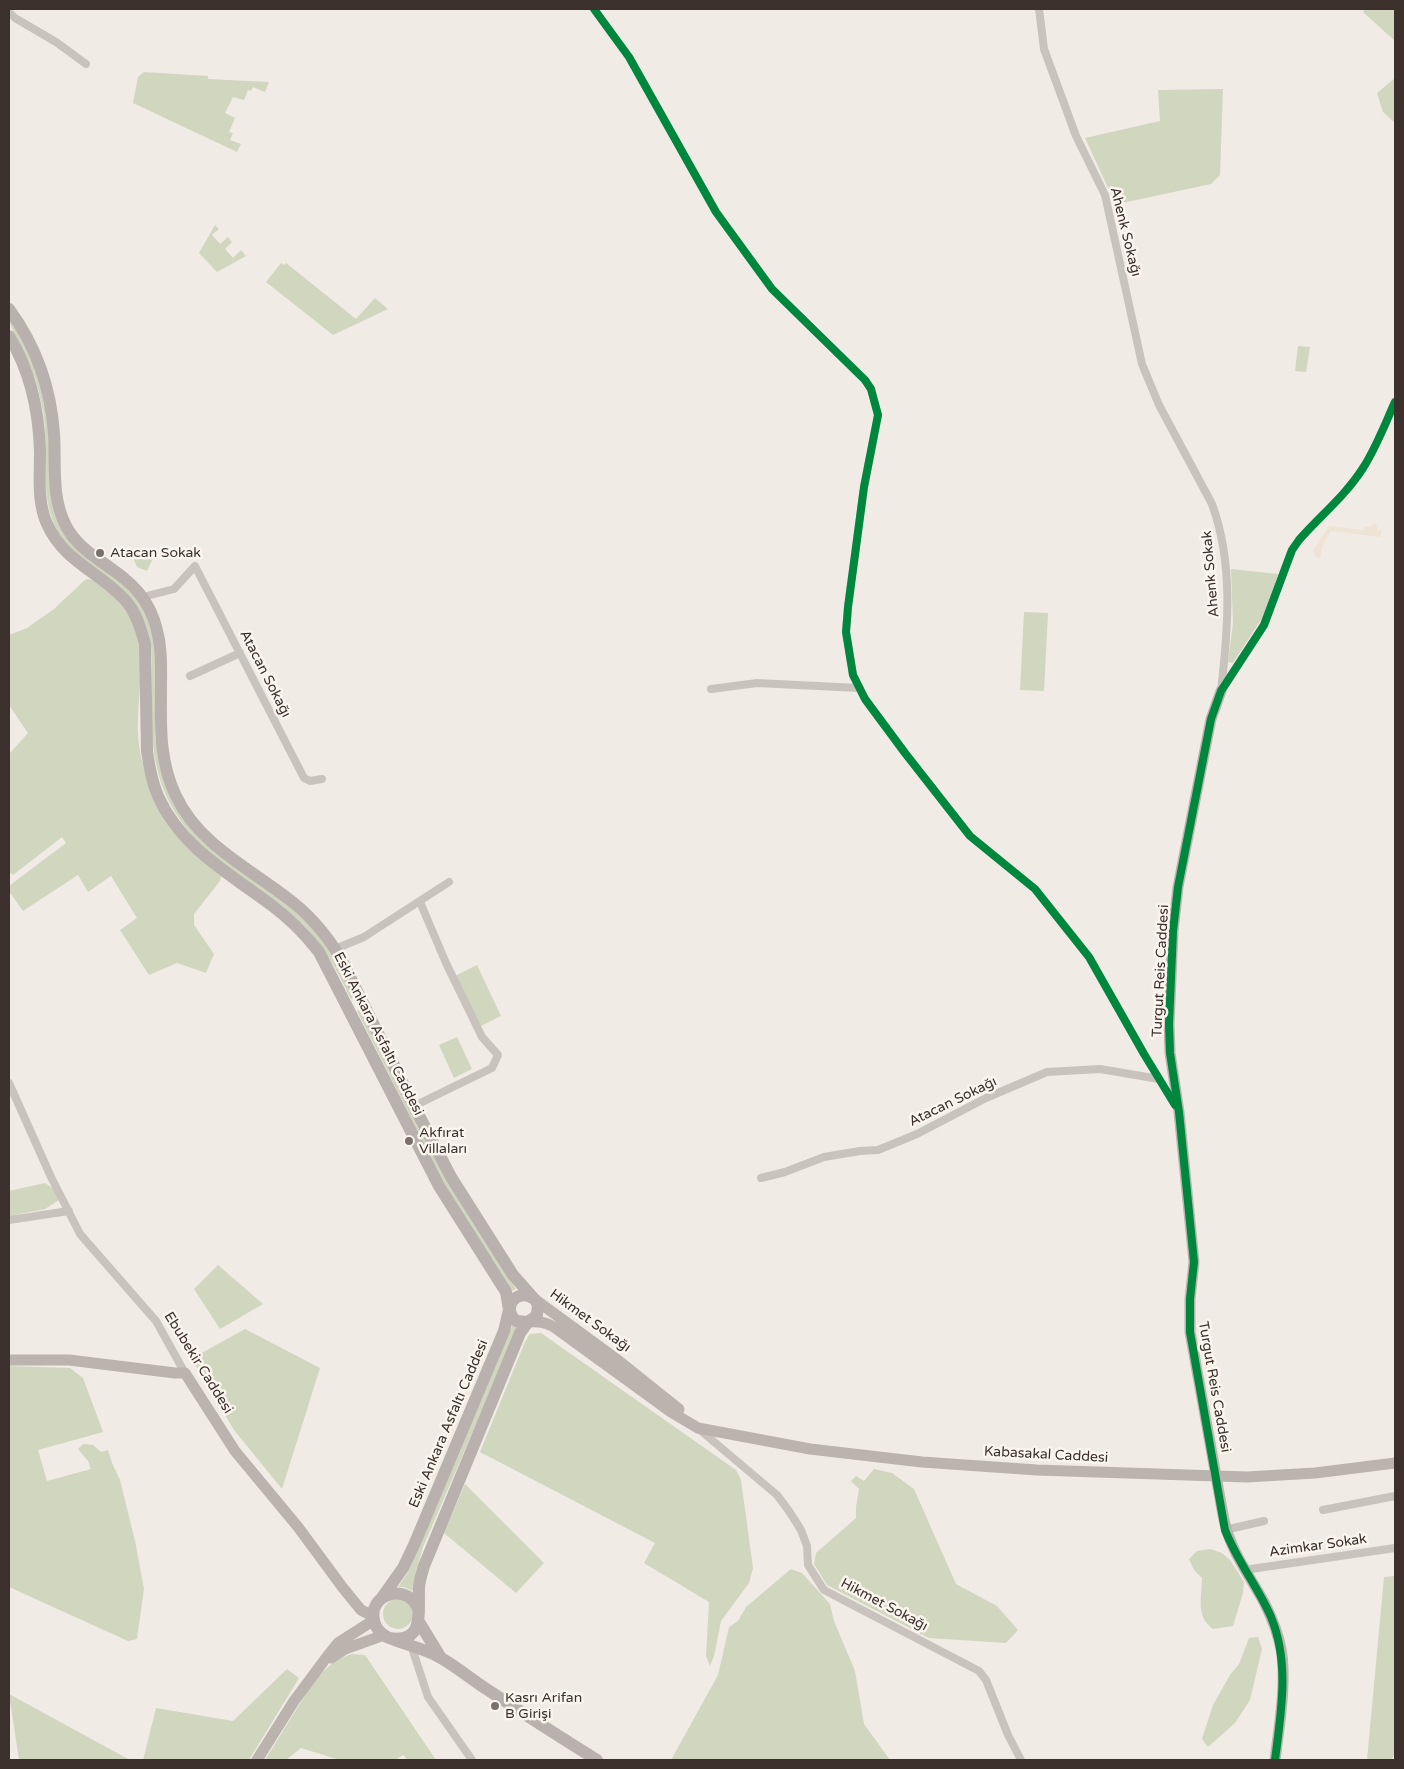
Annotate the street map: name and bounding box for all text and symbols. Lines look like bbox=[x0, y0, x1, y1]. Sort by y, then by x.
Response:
street label: Ahenk Sokağı bbox=[1106, 186, 1144, 278]
street label: Ahenk Sokak bbox=[1199, 530, 1223, 618]
place label: Atacan Sokak bbox=[110, 545, 201, 561]
marker: Atacan Sokak bbox=[94, 547, 106, 559]
street label: Atacan Sokağı bbox=[236, 628, 294, 720]
street label: Turgut Reis Caddesi bbox=[1149, 904, 1173, 1038]
street label: Eski Ankara Asfaltı Caddesi bbox=[329, 950, 427, 1118]
street label: Atacan Sokağı bbox=[906, 1073, 1000, 1131]
place label: Akfırat Villaları bbox=[419, 1125, 467, 1158]
marker: Akfırat Villaları bbox=[403, 1135, 415, 1147]
street label: Hikmet Sokağı bbox=[546, 1286, 634, 1356]
street label: Ebubekir Caddesi bbox=[160, 1309, 236, 1417]
street label: Turgut Reis Caddesi bbox=[1194, 1320, 1234, 1454]
street label: Eski Ankara Asfaltı Caddesi bbox=[406, 1337, 492, 1511]
street label: Kabasakal Caddesi bbox=[983, 1443, 1109, 1467]
street label: Azimkar Sokak bbox=[1268, 1531, 1368, 1561]
street label: Hikmet Sokağı bbox=[838, 1575, 930, 1635]
place label: Kasrı Arifan B Girişi bbox=[505, 1690, 582, 1722]
marker: Kasrı Arifan B Girişi bbox=[489, 1700, 501, 1712]

